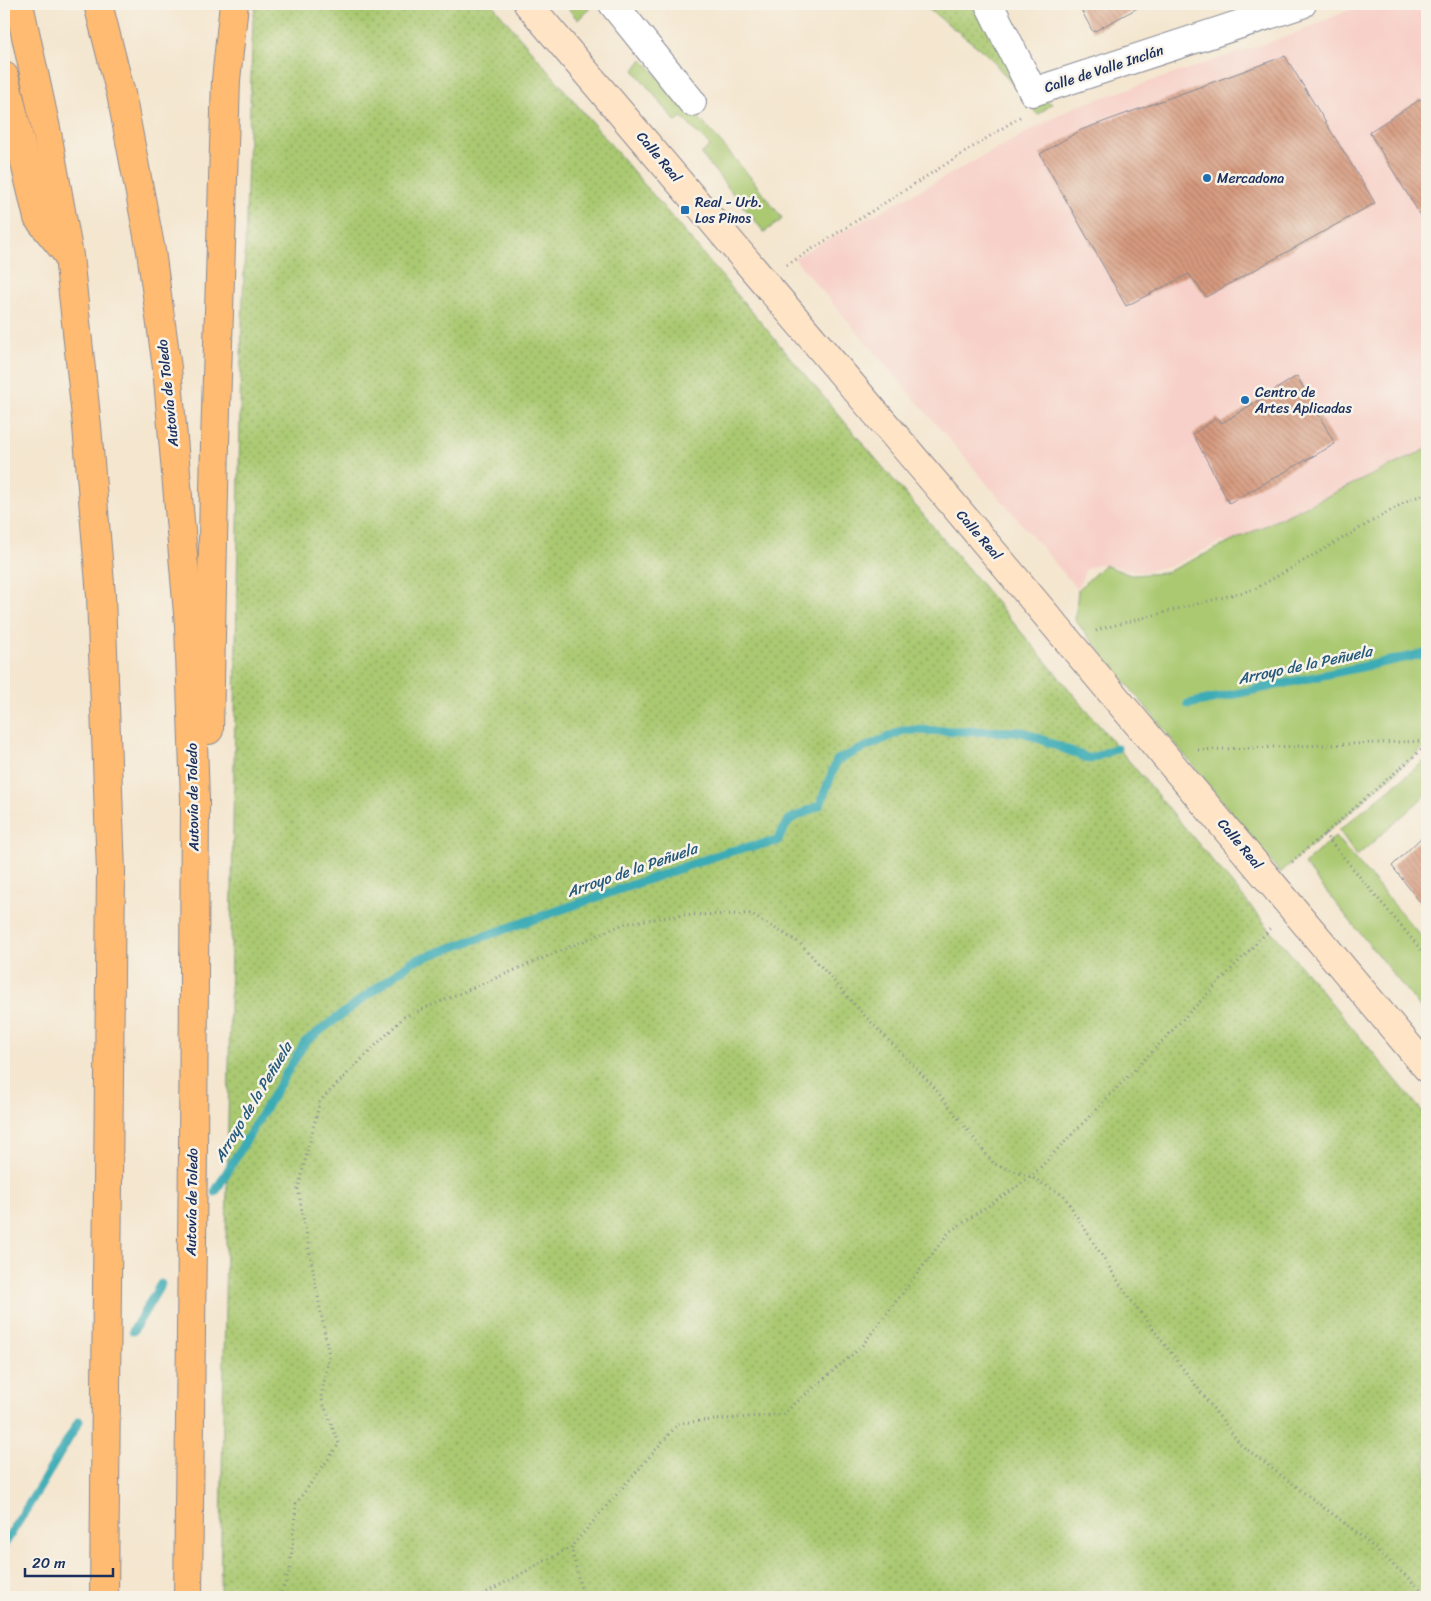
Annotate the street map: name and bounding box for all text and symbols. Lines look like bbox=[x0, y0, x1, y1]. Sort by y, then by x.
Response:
street label: Calle de Valle Inclán bbox=[1041, 38, 1167, 100]
street label: Calle Real bbox=[630, 126, 689, 189]
place label: Mercadona bbox=[1217, 166, 1284, 191]
marker: Mercadona bbox=[1201, 172, 1213, 184]
place label: Real - Urb. Los Pinos bbox=[695, 190, 762, 231]
marker: Real - Urb. Los Pinos bbox=[679, 204, 691, 216]
street label: Autovía de Toledo bbox=[150, 338, 186, 449]
place label: Centro de Artes Aplicadas bbox=[1254, 380, 1352, 421]
marker: Centro de Artes Aplicadas bbox=[1239, 394, 1251, 406]
street label: Calle Real bbox=[950, 504, 1009, 567]
water label: Arroyo de la Peñuela bbox=[1235, 638, 1377, 692]
street label: Autovía de Toledo bbox=[180, 743, 206, 852]
street label: Calle Real bbox=[1211, 813, 1270, 876]
water label: Arroyo de la Peñuela bbox=[562, 835, 703, 905]
water label: Arroyo de la Peñuela bbox=[206, 1035, 300, 1168]
street label: Autovía de Toledo bbox=[179, 1148, 205, 1257]
scale bar bbox=[25, 1546, 112, 1578]
text: 20 m bbox=[32, 1550, 66, 1576]

